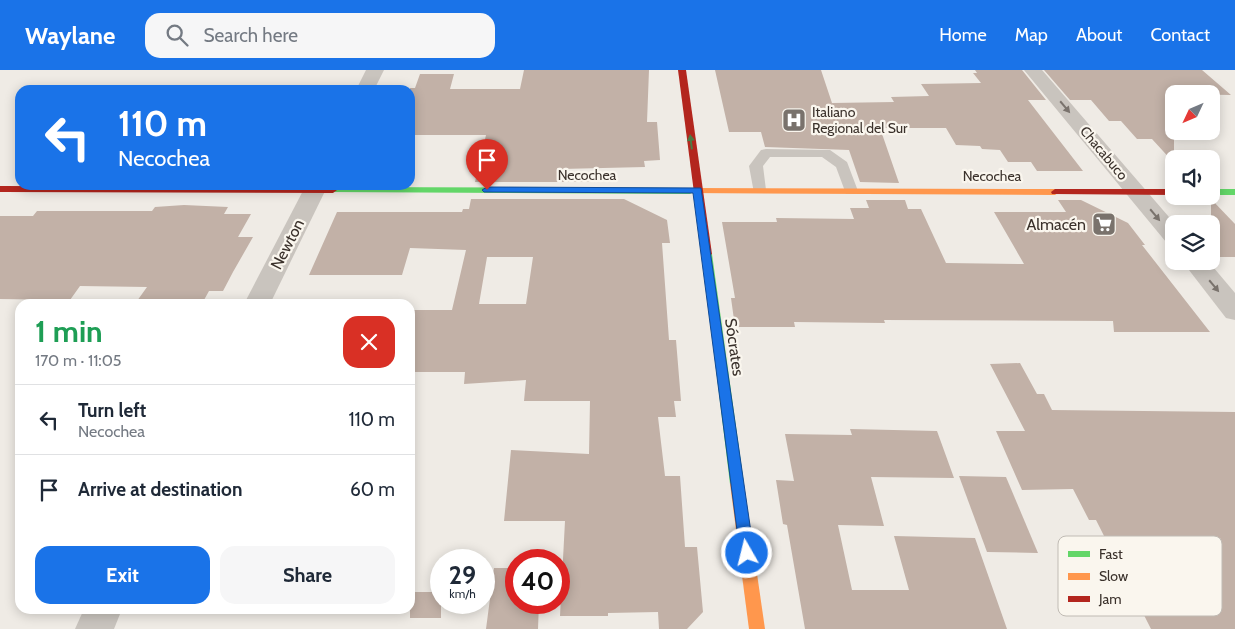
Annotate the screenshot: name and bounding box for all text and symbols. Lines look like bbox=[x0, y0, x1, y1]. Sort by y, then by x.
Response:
search box bbox=[145, 13, 495, 58]
text: Waylane bbox=[25, 21, 115, 50]
icon: search bbox=[163, 21, 191, 49]
text: Search here bbox=[203, 24, 298, 47]
text: Home bbox=[939, 24, 987, 46]
text: Map bbox=[1015, 24, 1048, 46]
text: About bbox=[1076, 24, 1122, 46]
text: Contact bbox=[1150, 24, 1210, 46]
north arrow bbox=[1165, 85, 1220, 140]
map controls bbox=[1165, 85, 1220, 270]
one-way arrow bbox=[1059, 101, 1070, 114]
text: 110 m bbox=[118, 102, 207, 145]
place label: Italiano Regional del Sur bbox=[812, 103, 908, 137]
icon: left bbox=[35, 105, 100, 170]
hospital icon: Italiano Regional del Sur bbox=[781, 107, 807, 133]
street label: Chacabuco bbox=[1076, 122, 1132, 184]
one-way arrow bbox=[687, 133, 695, 149]
pin bbox=[466, 139, 508, 190]
text: Necochea bbox=[118, 145, 210, 172]
icon: arrive bbox=[473, 146, 501, 174]
button: sound bbox=[1165, 150, 1220, 205]
street label: Necochea bbox=[558, 166, 617, 184]
street label: Necochea bbox=[963, 167, 1022, 185]
one-way arrow bbox=[1149, 208, 1161, 220]
supermarket icon: Almacén bbox=[1091, 211, 1117, 237]
place label: Almacén bbox=[1026, 215, 1086, 234]
button: layers bbox=[1165, 215, 1220, 270]
street label: Newton bbox=[267, 216, 308, 273]
one-way arrow bbox=[1209, 279, 1220, 292]
text: 1 min bbox=[35, 313, 103, 350]
button: close bbox=[343, 316, 395, 368]
street label: Sócrates bbox=[721, 317, 748, 377]
text: 170 m · 11:05 bbox=[35, 351, 122, 370]
text: Turn left bbox=[78, 399, 146, 422]
icon: left bbox=[35, 406, 63, 434]
text: 110 m bbox=[348, 408, 395, 431]
text: Necochea bbox=[78, 422, 145, 441]
icon: arrive bbox=[35, 476, 63, 504]
text: Arrive at destination bbox=[78, 478, 242, 501]
text: 60 m bbox=[350, 478, 395, 501]
position arrow bbox=[720, 526, 772, 578]
legend bbox=[1058, 536, 1222, 616]
text: Fast bbox=[1099, 545, 1123, 563]
button: Exit bbox=[35, 546, 210, 604]
button: Share bbox=[220, 546, 395, 604]
speed limit sign: 40 bbox=[505, 549, 570, 614]
text: 29 bbox=[449, 560, 476, 590]
text: Slow bbox=[1099, 567, 1128, 585]
text: km/h bbox=[449, 586, 476, 601]
text: Jam bbox=[1098, 590, 1121, 608]

